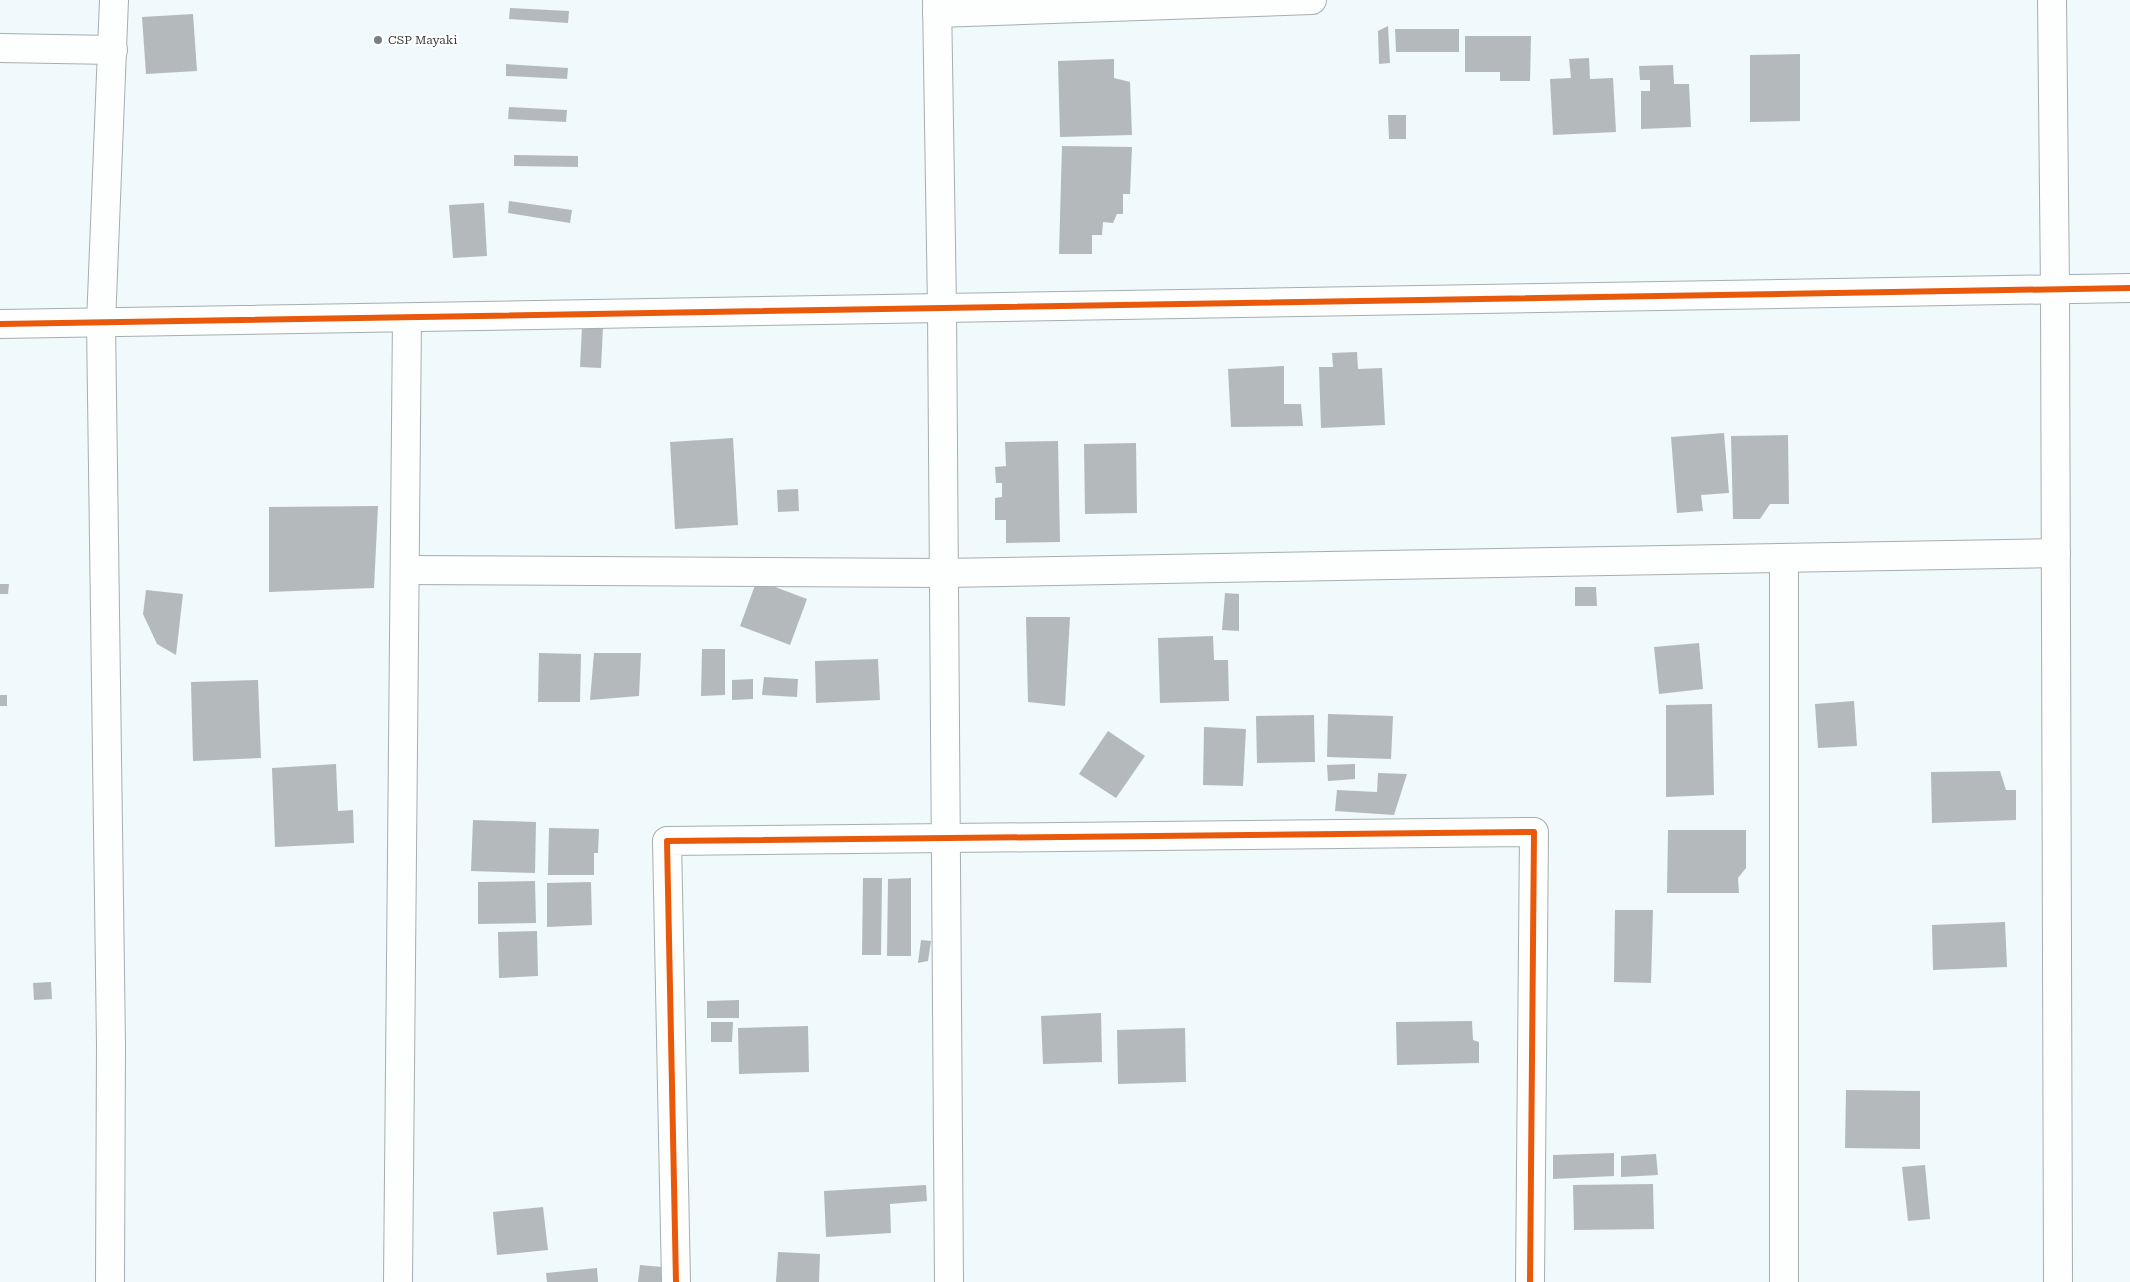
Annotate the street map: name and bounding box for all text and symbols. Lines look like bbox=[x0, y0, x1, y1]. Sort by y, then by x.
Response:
place label: CSP Mayaki bbox=[388, 33, 457, 47]
marker: CSP Mayaki bbox=[372, 34, 384, 46]

